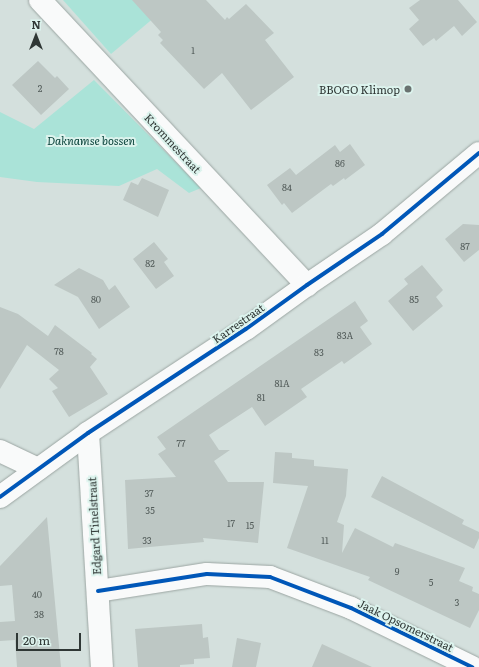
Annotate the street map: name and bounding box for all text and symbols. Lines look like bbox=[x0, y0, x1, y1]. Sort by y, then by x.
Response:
north arrow bbox=[16, 16, 56, 56]
text: N bbox=[31, 16, 41, 32]
house number: 1 bbox=[191, 45, 195, 55]
place label: BBOGO Klimop bbox=[319, 82, 400, 96]
house number: 2 bbox=[38, 83, 42, 93]
marker: BBOGO Klimop bbox=[403, 84, 413, 94]
street label: Krommestraat bbox=[142, 110, 204, 176]
park label: Daknamse bossen bbox=[47, 133, 135, 147]
house number: 86 bbox=[335, 158, 345, 168]
house number: 84 bbox=[282, 182, 292, 192]
house number: 87 bbox=[460, 241, 470, 251]
house number: 82 bbox=[145, 258, 155, 268]
house number: 80 bbox=[91, 294, 101, 304]
house number: 85 bbox=[409, 294, 419, 304]
street label: Karrestraat bbox=[210, 300, 266, 346]
house number: 83A bbox=[337, 330, 353, 340]
house number: 78 bbox=[54, 346, 64, 356]
house number: 83 bbox=[314, 347, 324, 357]
house number: 81A bbox=[274, 378, 290, 388]
house number: 81 bbox=[257, 392, 265, 402]
house number: 77 bbox=[176, 438, 186, 448]
street label: Edgard Tinelstraat bbox=[85, 477, 103, 575]
house number: 37 bbox=[144, 488, 154, 498]
house number: 35 bbox=[145, 505, 155, 515]
house number: 17 bbox=[227, 518, 235, 528]
house number: 15 bbox=[246, 520, 254, 530]
house number: 33 bbox=[142, 535, 152, 545]
house number: 11 bbox=[321, 535, 329, 545]
house number: 9 bbox=[395, 566, 399, 576]
house number: 5 bbox=[429, 577, 433, 587]
house number: 40 bbox=[32, 589, 42, 599]
street label: Jaak Opsomerstraat bbox=[356, 596, 456, 654]
house number: 3 bbox=[455, 597, 459, 607]
house number: 38 bbox=[34, 609, 44, 619]
scale bar bbox=[18, 625, 83, 651]
text: 20 m bbox=[23, 631, 50, 649]

